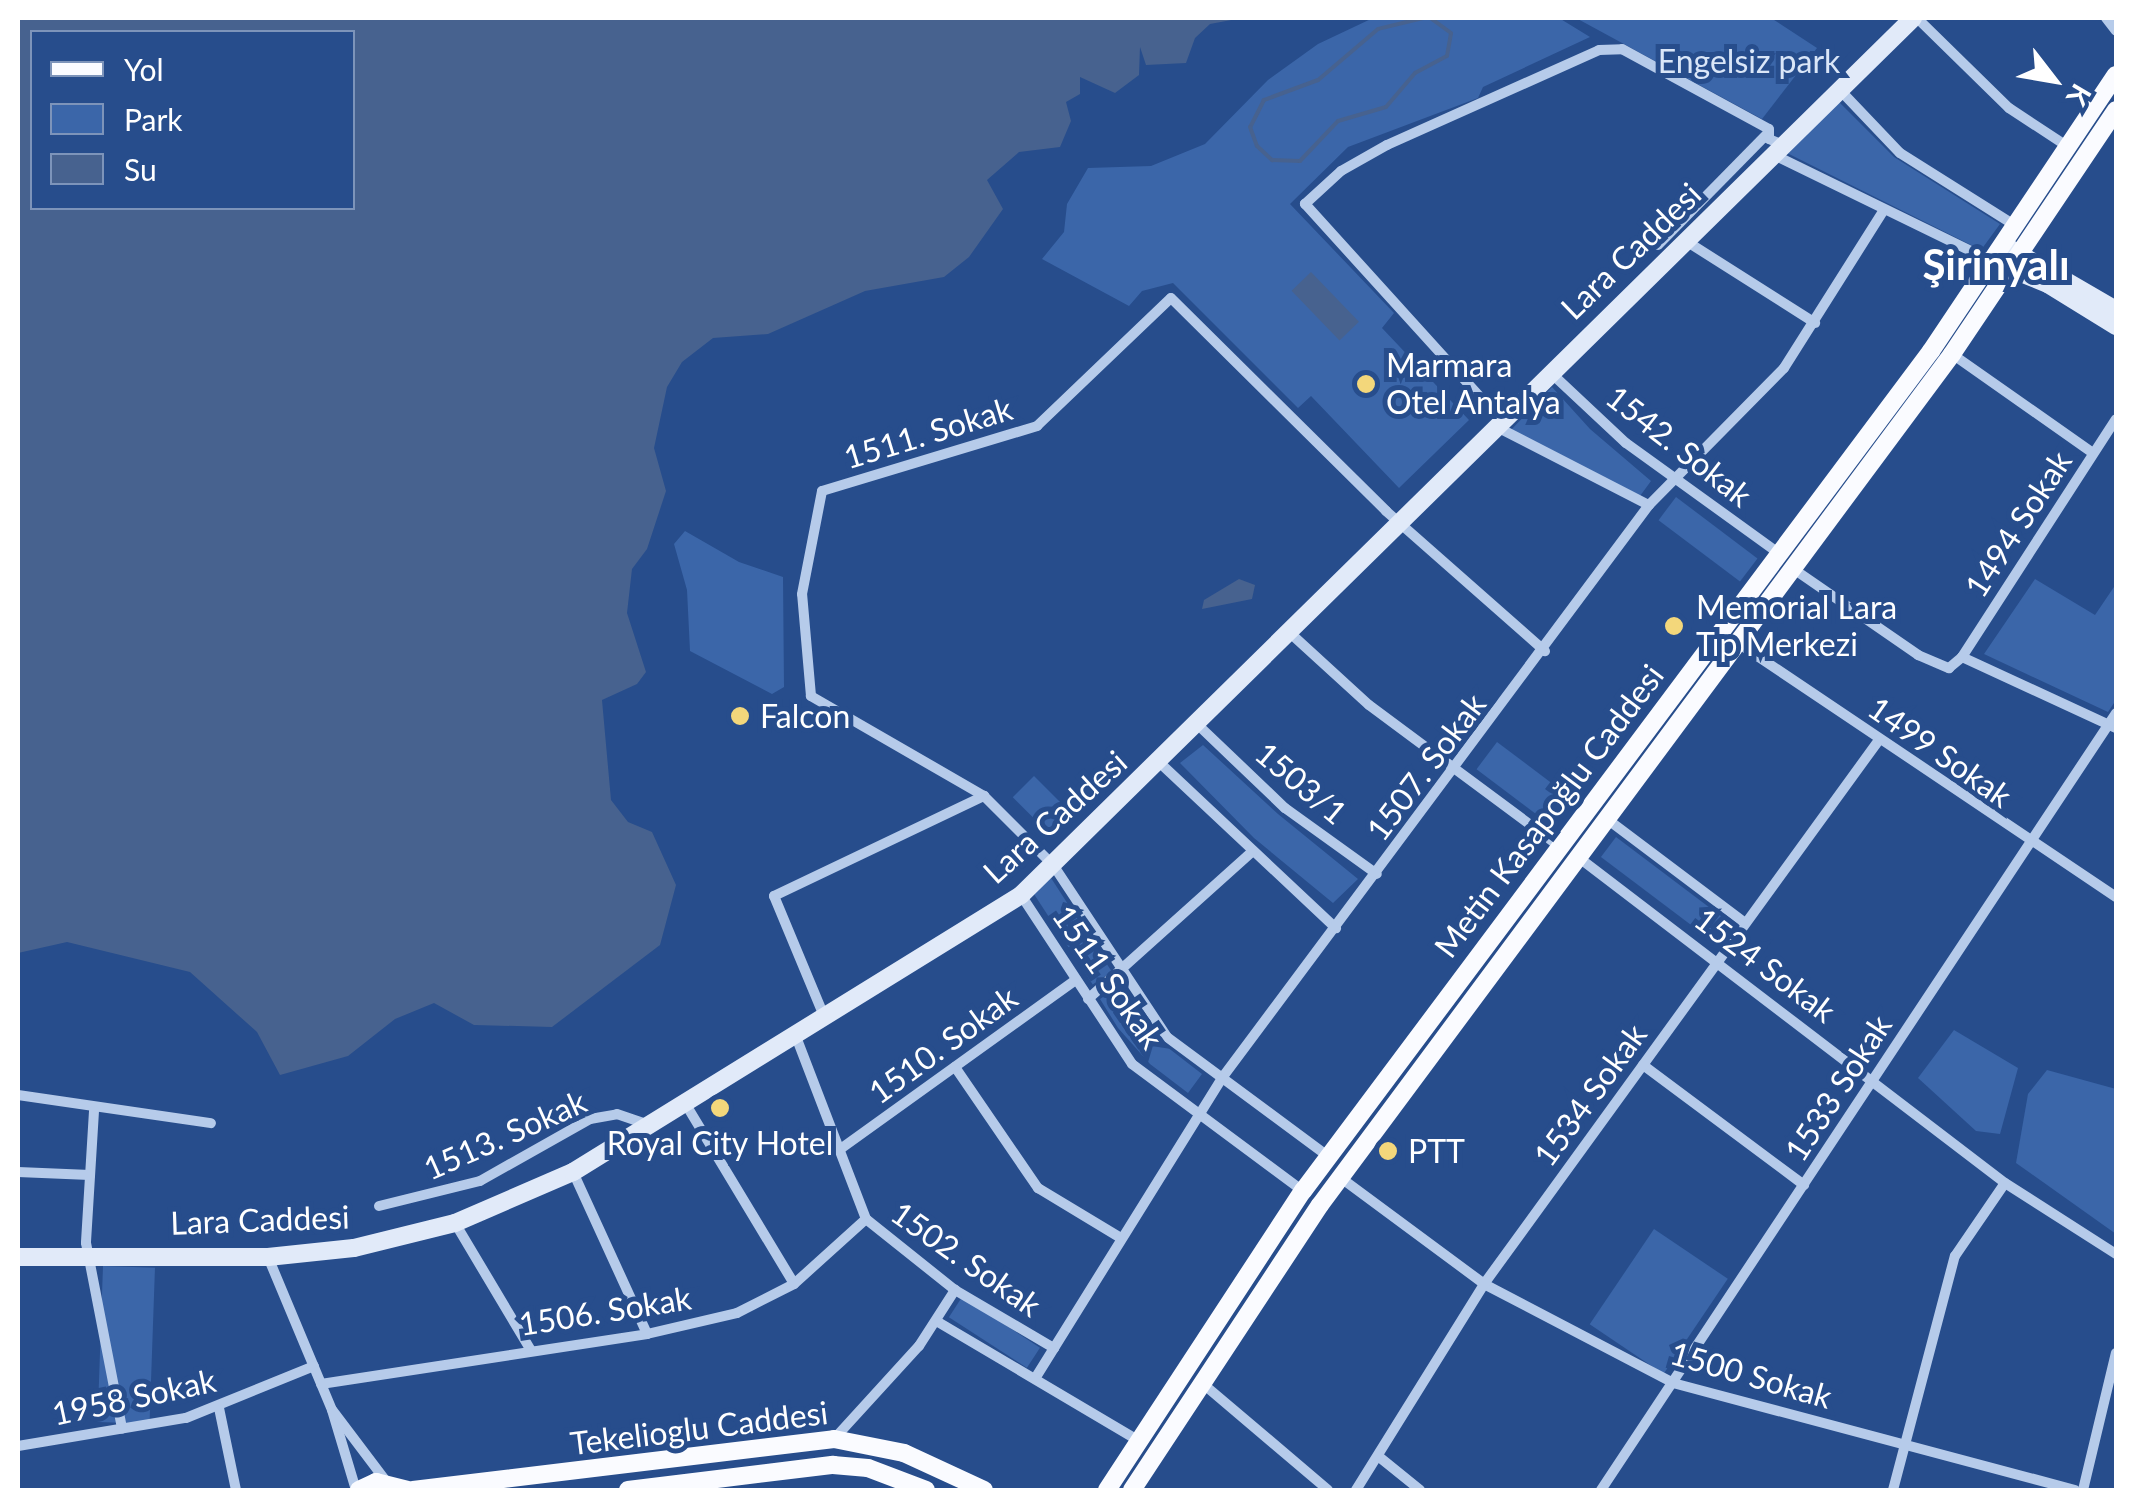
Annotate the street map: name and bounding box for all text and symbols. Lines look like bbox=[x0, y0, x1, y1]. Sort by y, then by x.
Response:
legend bbox=[30, 30, 355, 210]
north arrow bbox=[2004, 30, 2104, 130]
park label: Engelsiz park bbox=[1658, 42, 1840, 80]
text: Yol bbox=[124, 51, 164, 87]
text: K bbox=[2060, 78, 2099, 112]
text: Park bbox=[124, 101, 183, 137]
text: Su bbox=[124, 151, 157, 187]
street label: Lara Caddesi bbox=[1553, 175, 1709, 327]
district label: Şirinyalı bbox=[1922, 239, 2070, 289]
place label: Marmara Otel Antalya bbox=[1386, 347, 1562, 422]
marker: Marmara Otel Antalya bbox=[1355, 373, 1377, 395]
street label: 1542. Sokak bbox=[1599, 377, 1759, 515]
street label: 1511. Sokak bbox=[839, 389, 1017, 477]
street label: 1494 Sokak bbox=[1957, 444, 2079, 604]
place label: Memorial Lara Tıp Merkezi bbox=[1696, 589, 1897, 664]
marker: Memorial Lara Tıp Merkezi bbox=[1661, 613, 1687, 639]
street label: Metin Kasapoğlu Caddesi bbox=[1426, 657, 1672, 965]
street label: 1507. Sokak bbox=[1358, 686, 1494, 848]
street label: 1499 Sokak bbox=[1861, 689, 2019, 815]
place label: Falcon bbox=[760, 697, 850, 735]
marker: Falcon bbox=[729, 705, 751, 727]
street label: 1503/1 bbox=[1248, 734, 1354, 832]
street label: Lara Caddesi bbox=[976, 743, 1134, 891]
street label: 1511 Sokak bbox=[1045, 898, 1171, 1056]
street label: 1524 Sokak bbox=[1687, 900, 1843, 1030]
street label: 1510. Sokak bbox=[861, 978, 1025, 1112]
street label: 1533 Sokak bbox=[1777, 1008, 1899, 1168]
street label: 1534 Sokak bbox=[1526, 1016, 1654, 1174]
street label: 1513. Sokak bbox=[418, 1082, 592, 1188]
marker: Royal City Hotel bbox=[709, 1097, 731, 1119]
place label: Royal City Hotel bbox=[606, 1124, 834, 1162]
place label: PTT bbox=[1408, 1132, 1465, 1170]
marker: PTT bbox=[1377, 1140, 1399, 1162]
street label: 1502. Sokak bbox=[884, 1193, 1048, 1325]
street label: Lara Caddesi bbox=[170, 1198, 350, 1242]
street label: 1506. Sokak bbox=[516, 1278, 694, 1344]
street label: 1500 Sokak bbox=[1666, 1334, 1836, 1416]
street label: 1958 Sokak bbox=[49, 1361, 219, 1433]
street label: Tekelioglu Caddesi bbox=[568, 1393, 830, 1463]

